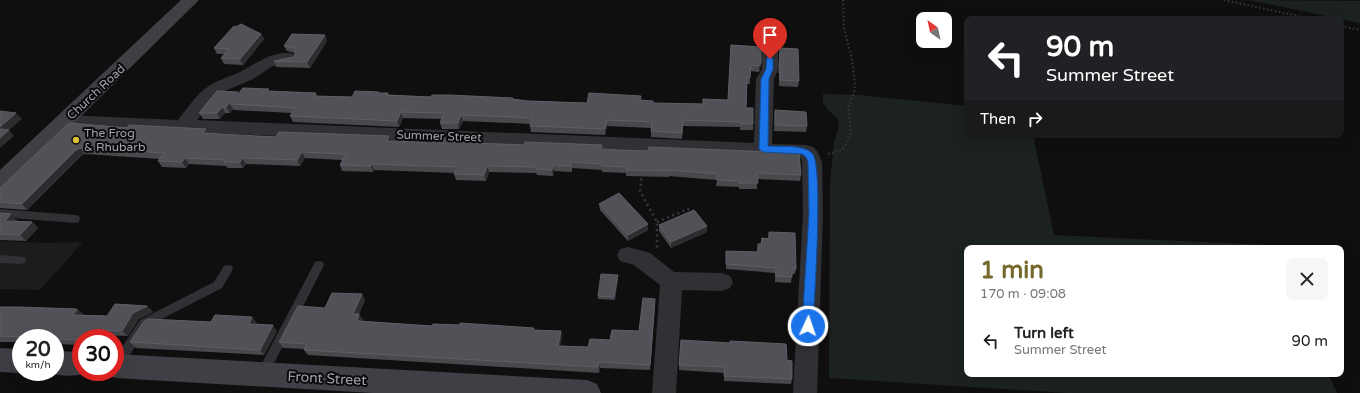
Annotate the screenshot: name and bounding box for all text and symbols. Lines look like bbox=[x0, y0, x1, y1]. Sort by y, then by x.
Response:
north arrow bbox=[916, 12, 952, 48]
map controls bbox=[916, 12, 952, 48]
pin bbox=[753, 18, 787, 59]
icon: arrive bbox=[759, 24, 781, 46]
text: 90 m bbox=[1046, 30, 1114, 64]
icon: left bbox=[980, 32, 1032, 84]
street label: Church Road bbox=[64, 62, 128, 122]
text: Summer Street bbox=[1046, 64, 1174, 86]
icon: right bbox=[1024, 108, 1046, 130]
text: Then bbox=[980, 110, 1016, 128]
place label: The Frog & Rhubarb bbox=[84, 126, 146, 154]
street label: Summer Street bbox=[396, 128, 482, 145]
marker: The Frog & Rhubarb bbox=[71, 135, 81, 145]
text: 1 min bbox=[980, 256, 1044, 285]
button: close bbox=[1286, 258, 1328, 300]
text: 170 m · 09:08 bbox=[980, 286, 1066, 302]
position arrow bbox=[787, 305, 829, 347]
text: Turn left bbox=[1014, 324, 1074, 342]
speed limit sign: 30 bbox=[72, 329, 124, 381]
icon: left bbox=[980, 330, 1002, 352]
text: 90 m bbox=[1291, 332, 1328, 350]
text: 20 bbox=[25, 338, 51, 362]
text: Summer Street bbox=[1014, 342, 1107, 358]
text: km/h bbox=[25, 359, 51, 371]
street label: Front Street bbox=[287, 368, 368, 389]

